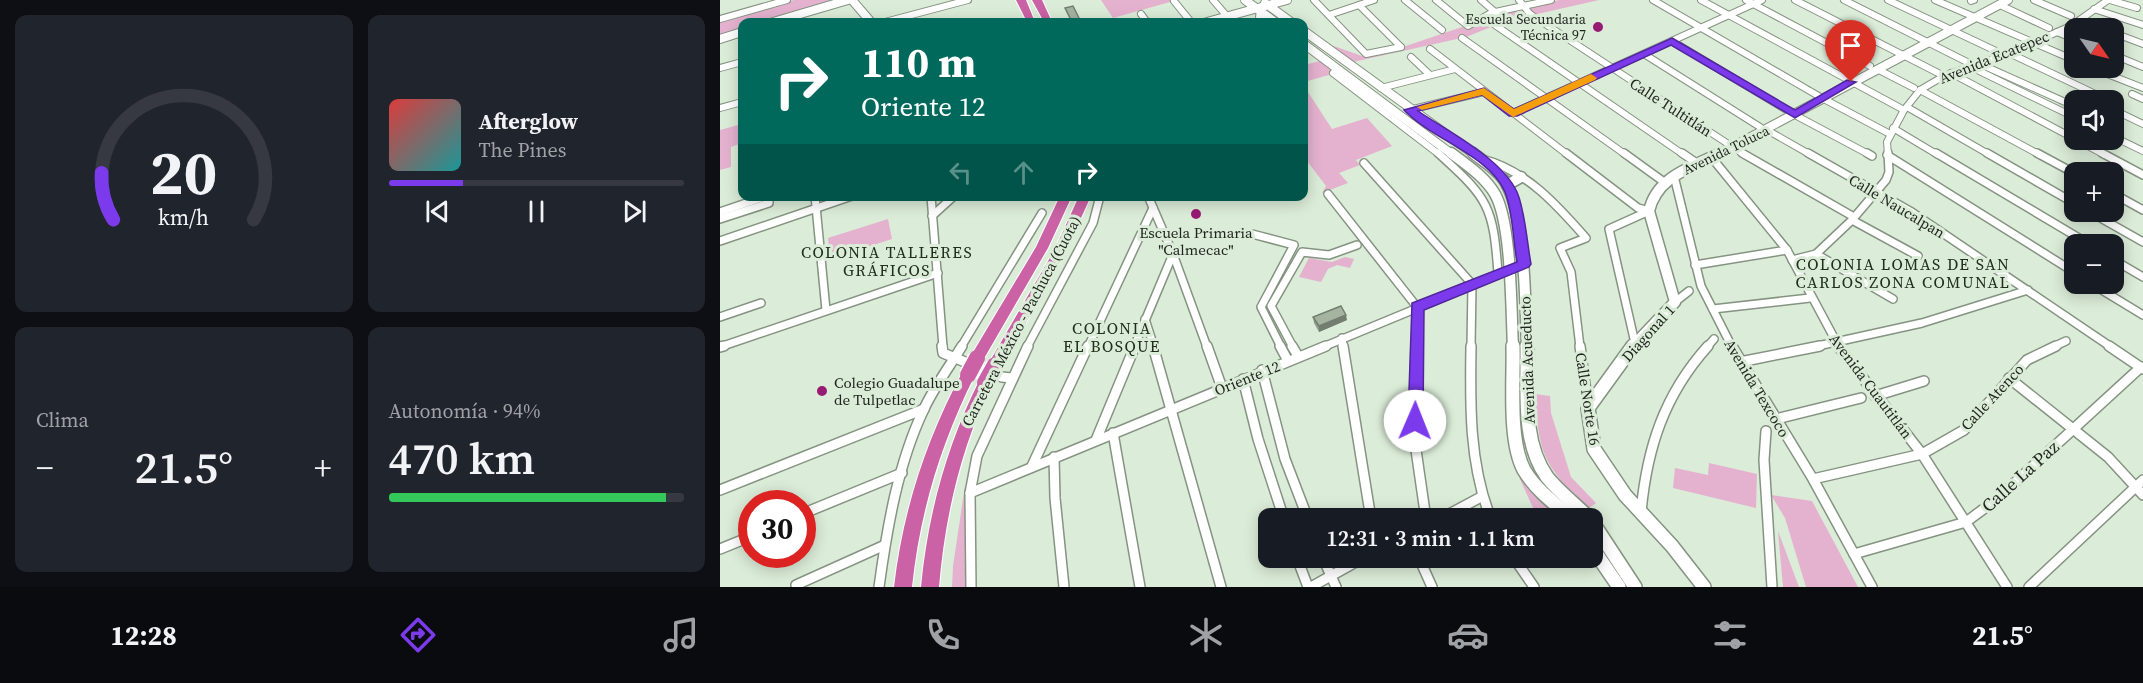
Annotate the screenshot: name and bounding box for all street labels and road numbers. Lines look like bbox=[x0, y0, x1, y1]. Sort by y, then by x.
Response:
street label: Avenida Ecatepec bbox=[1936, 25, 2052, 89]
street label: Calle Tultitlán bbox=[1626, 73, 1716, 141]
street label: Avenida Toluca bbox=[1679, 120, 1773, 180]
street label: Calle Naucalpan bbox=[1845, 169, 1949, 243]
street label: Carretera México - Pachuca (Cuota) bbox=[956, 212, 1086, 430]
street label: Avenida Acueducto bbox=[1514, 296, 1540, 424]
street label: Diagonal 1 bbox=[1617, 300, 1679, 366]
street label: Avenida Cuautitlán bbox=[1824, 329, 1918, 443]
street label: Avenida Texcoco bbox=[1719, 335, 1795, 441]
street label: Calle Norte 16 bbox=[1570, 351, 1606, 447]
street label: Oriente 12 bbox=[1211, 355, 1283, 401]
street label: Calle Atenco bbox=[1956, 359, 2028, 435]
street label: Calle La Paz bbox=[1976, 434, 2064, 518]

